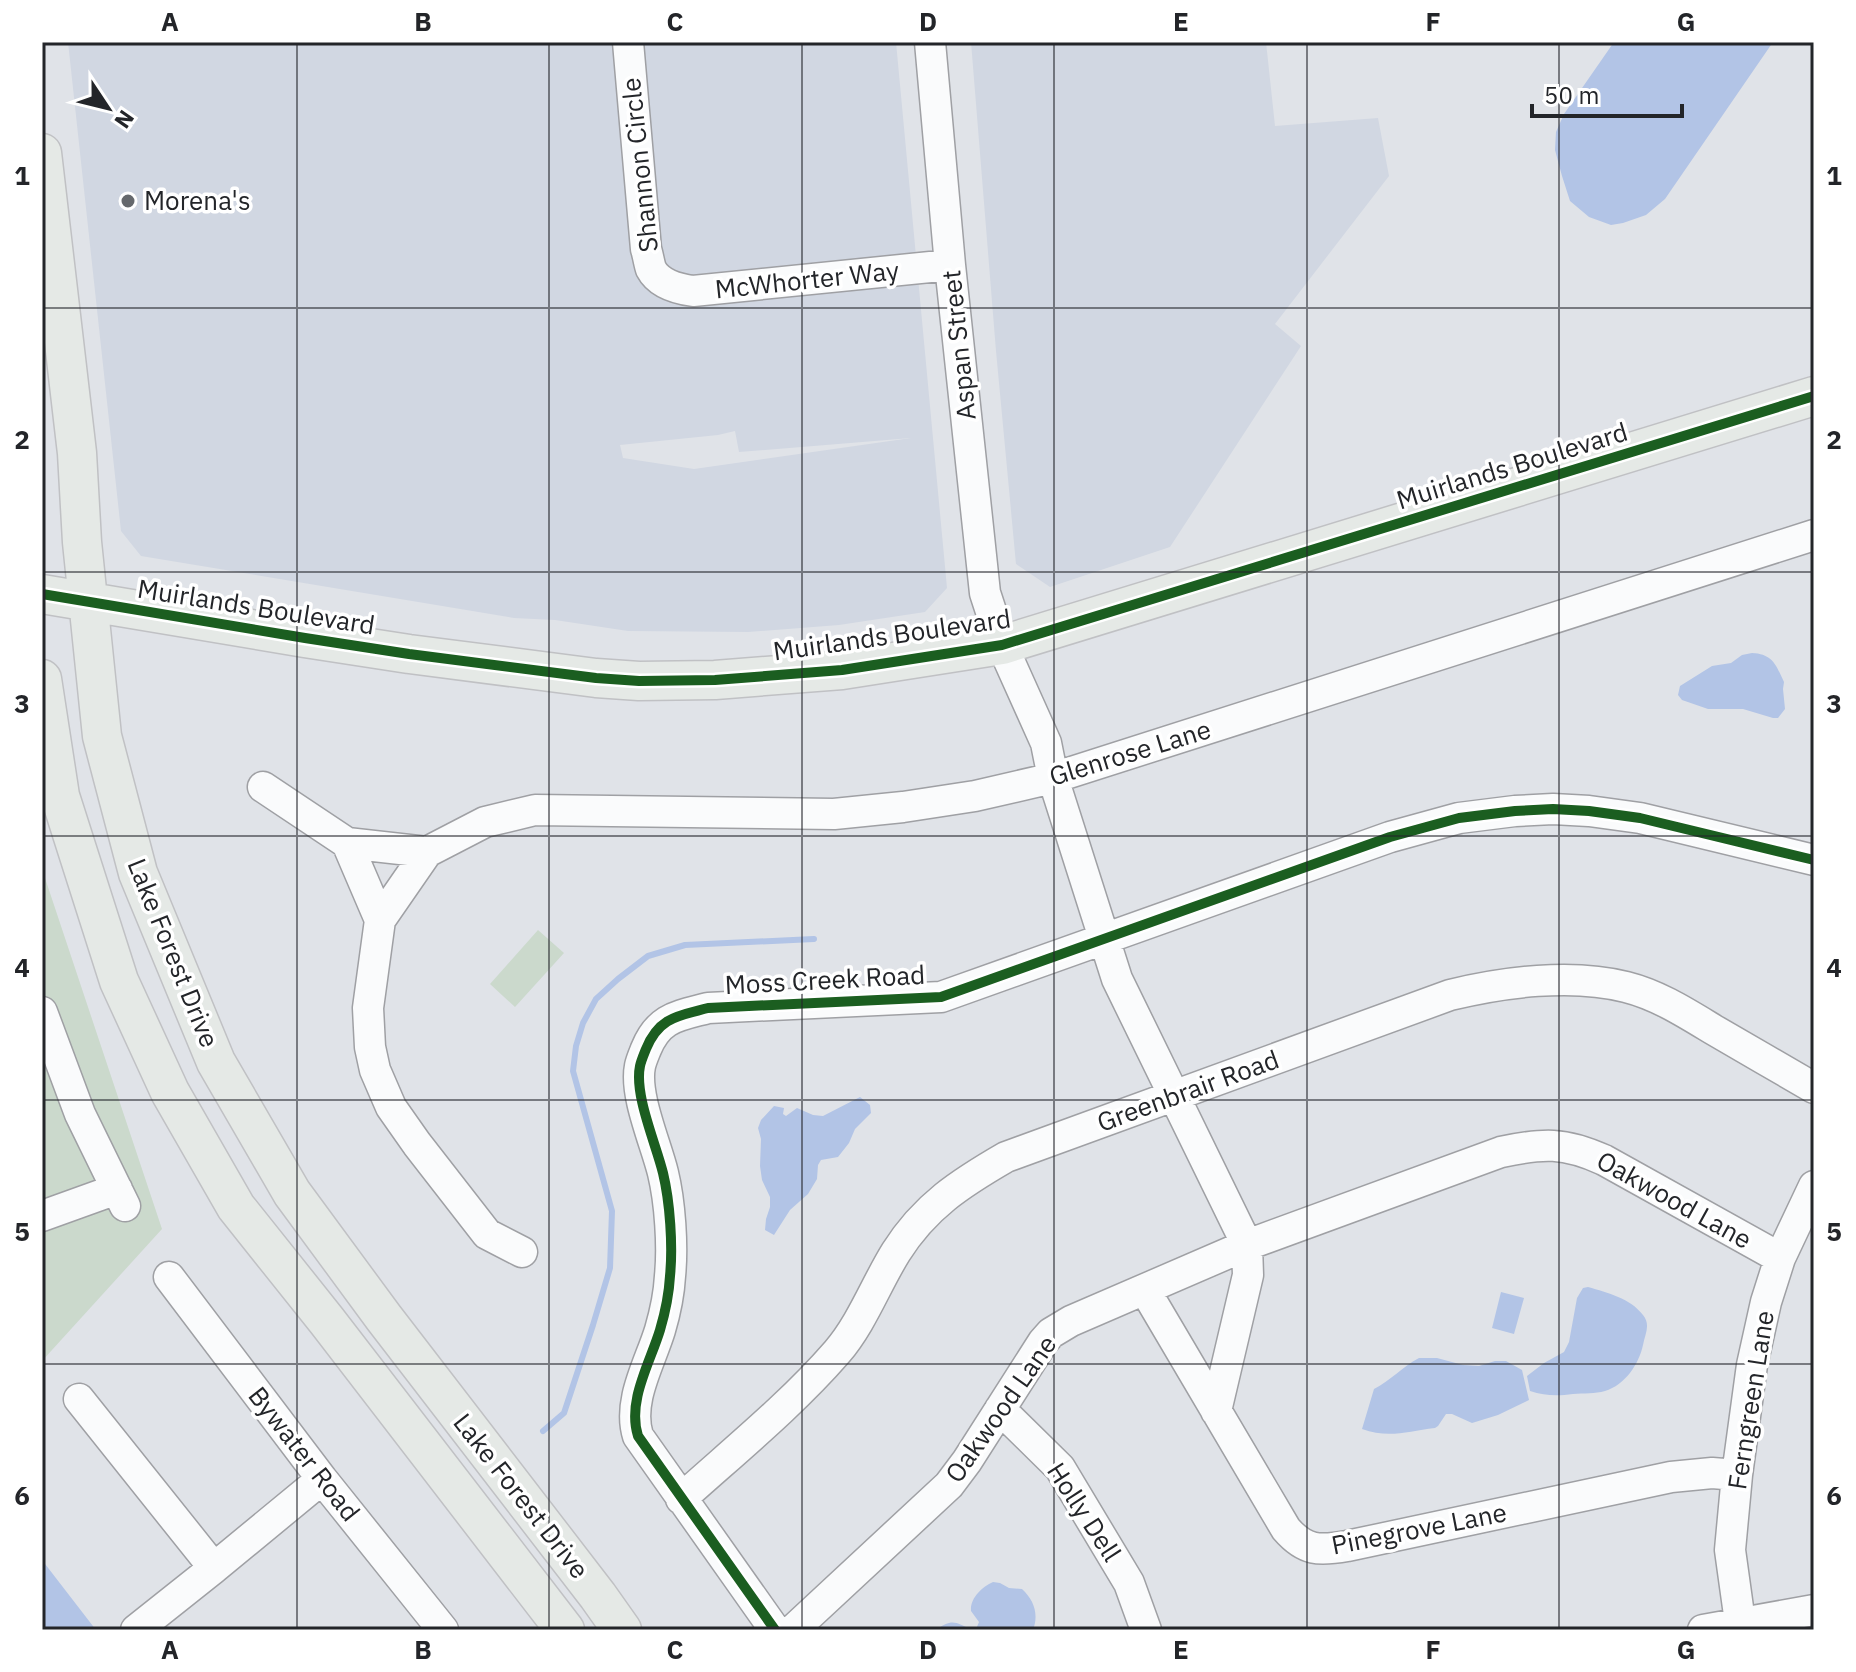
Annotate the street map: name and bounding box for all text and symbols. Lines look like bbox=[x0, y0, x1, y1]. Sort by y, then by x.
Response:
text: A bbox=[161, 4, 179, 38]
text: B bbox=[414, 4, 432, 38]
text: C bbox=[667, 4, 684, 38]
text: D bbox=[919, 4, 937, 38]
text: E bbox=[1173, 4, 1189, 38]
text: F bbox=[1425, 4, 1441, 38]
text: G bbox=[1677, 4, 1695, 38]
north arrow bbox=[68, 68, 148, 148]
scale bar bbox=[1532, 68, 1682, 118]
street label: Shannon Circle bbox=[613, 76, 665, 254]
text: 50 m bbox=[1544, 79, 1599, 111]
text: N bbox=[108, 105, 141, 135]
text: 1 bbox=[14, 158, 30, 192]
text: 1 bbox=[1826, 158, 1842, 192]
place label: Morena's bbox=[144, 183, 251, 217]
marker: Morena's bbox=[119, 192, 137, 210]
street label: McWhorter Way bbox=[713, 252, 901, 306]
street label: Aspan Street bbox=[933, 268, 983, 422]
street label: Muirlands Boulevard bbox=[1392, 414, 1631, 516]
text: 2 bbox=[14, 422, 30, 456]
text: 2 bbox=[1826, 422, 1842, 456]
street label: Muirlands Boulevard bbox=[135, 570, 377, 642]
street label: Muirlands Boulevard bbox=[771, 600, 1013, 668]
text: 3 bbox=[14, 686, 30, 720]
text: 3 bbox=[1826, 686, 1842, 720]
street label: Glenrose Lane bbox=[1045, 711, 1215, 793]
street label: Lake Forest Drive bbox=[121, 853, 227, 1052]
text: 4 bbox=[14, 950, 30, 984]
text: 4 bbox=[1826, 950, 1842, 984]
street label: Moss Creek Road bbox=[724, 957, 926, 1001]
street label: Greenbrair Road bbox=[1092, 1041, 1283, 1139]
street label: Oakwood Lane bbox=[1591, 1143, 1758, 1256]
text: 5 bbox=[14, 1214, 30, 1248]
text: 5 bbox=[1826, 1214, 1842, 1248]
street label: Ferngreen Lane bbox=[1719, 1308, 1781, 1492]
street label: Oakwood Lane bbox=[937, 1328, 1063, 1489]
street label: Bywater Road bbox=[242, 1379, 368, 1528]
street label: Lake Forest Drive bbox=[447, 1406, 597, 1585]
street label: Holly Dell bbox=[1040, 1455, 1129, 1567]
text: 6 bbox=[14, 1478, 30, 1512]
text: 6 bbox=[1826, 1478, 1842, 1512]
street label: Pinegrove Lane bbox=[1328, 1494, 1509, 1562]
text: A bbox=[161, 1632, 179, 1666]
text: B bbox=[414, 1632, 432, 1666]
text: C bbox=[667, 1632, 684, 1666]
text: D bbox=[919, 1632, 937, 1666]
text: E bbox=[1173, 1632, 1189, 1666]
text: F bbox=[1425, 1632, 1441, 1666]
text: G bbox=[1677, 1632, 1695, 1666]

